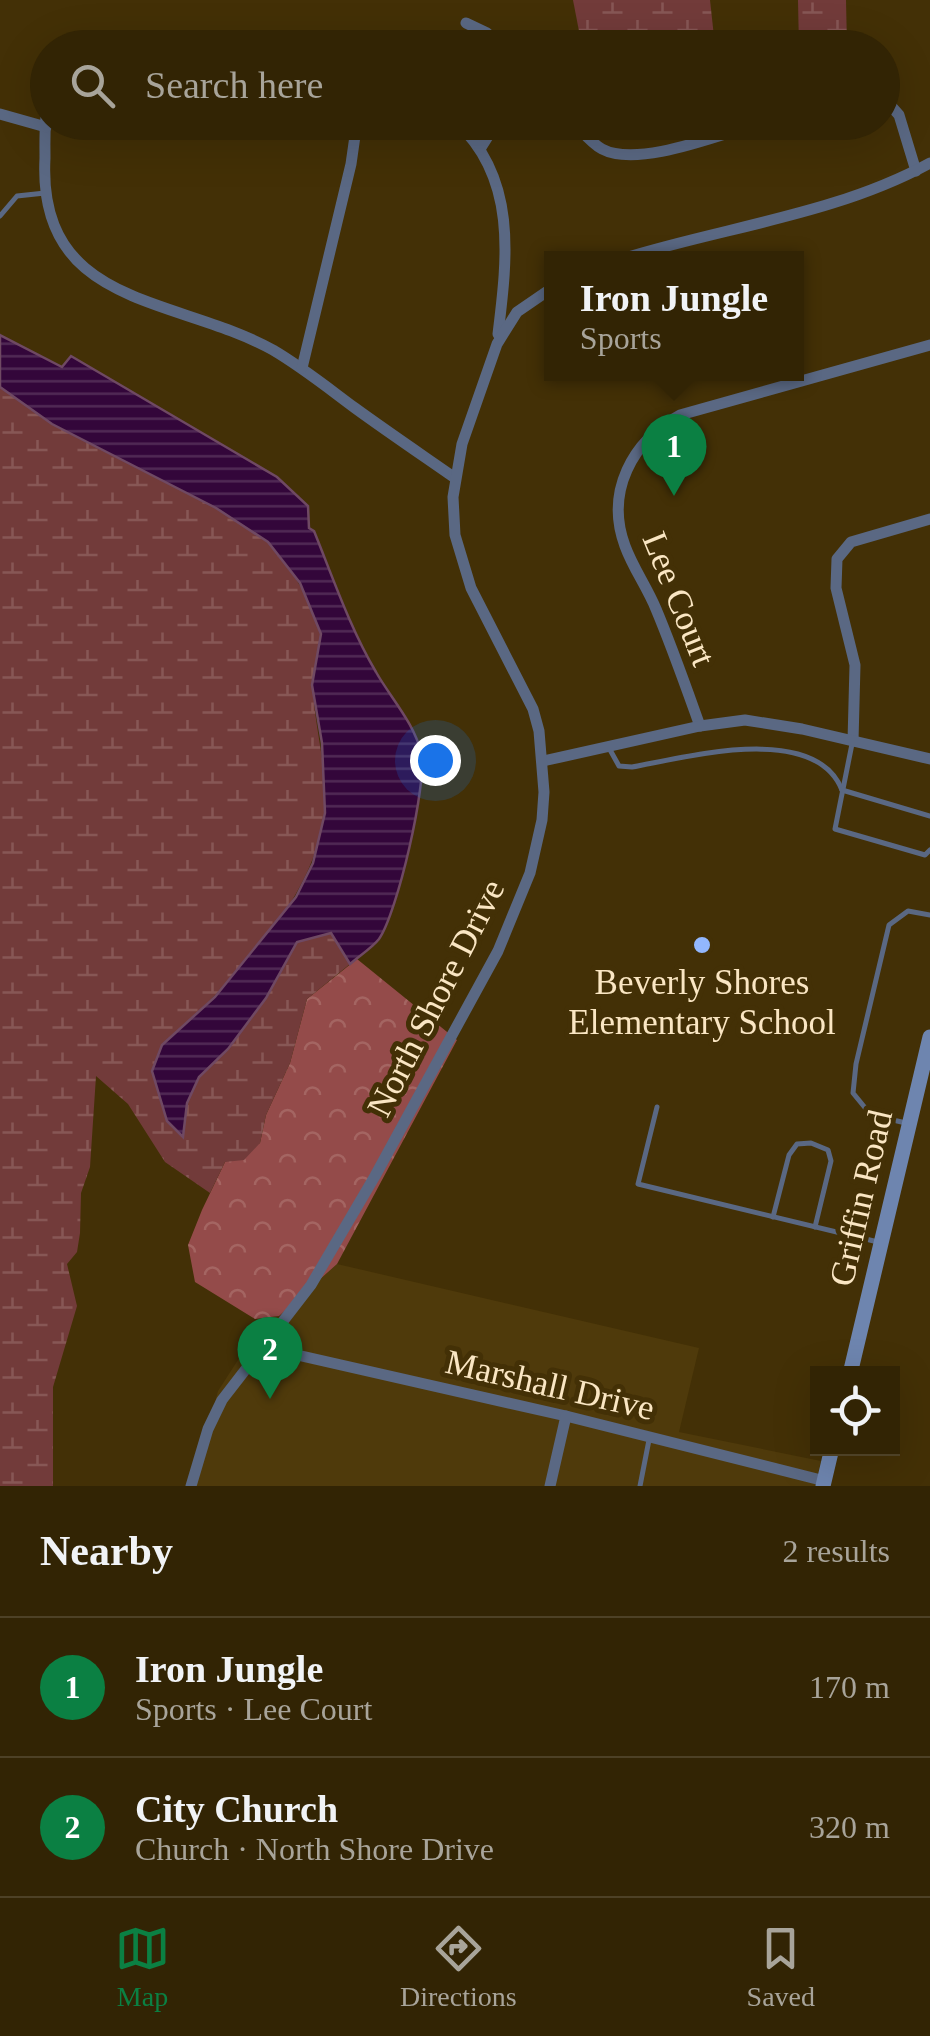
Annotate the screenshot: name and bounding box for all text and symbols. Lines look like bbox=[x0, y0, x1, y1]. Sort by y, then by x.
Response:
search box bbox=[30, 30, 900, 140]
icon: search bbox=[65, 58, 120, 113]
text: Search here bbox=[145, 64, 323, 106]
popup bbox=[544, 251, 804, 381]
text: Iron Jungle bbox=[580, 277, 768, 319]
text: Sports bbox=[580, 320, 662, 356]
pin: 1 bbox=[642, 414, 706, 496]
street label: Lee Court bbox=[635, 526, 724, 672]
your location bbox=[410, 735, 461, 786]
street label: North Shore Drive bbox=[359, 873, 513, 1123]
marker: Beverly Shores Elementary School bbox=[691, 934, 713, 956]
place label: Beverly Shores Elementary School bbox=[568, 963, 836, 1042]
street label: Griffin Road bbox=[822, 1106, 900, 1290]
pin: 2 bbox=[238, 1316, 302, 1399]
street label: Marshall Drive bbox=[442, 1342, 658, 1428]
map controls bbox=[810, 1366, 900, 1456]
button: locate bbox=[810, 1366, 900, 1456]
text: Nearby bbox=[40, 1528, 173, 1574]
text: 2 results bbox=[782, 1533, 890, 1569]
text: Iron Jungle bbox=[135, 1648, 323, 1690]
text: 1 bbox=[65, 1669, 81, 1705]
text: 170 m bbox=[809, 1669, 890, 1705]
text: Sports · Lee Court bbox=[135, 1691, 372, 1727]
text: City Church bbox=[135, 1788, 338, 1830]
text: 2 bbox=[65, 1809, 81, 1845]
text: 320 m bbox=[809, 1809, 890, 1845]
text: Church · North Shore Drive bbox=[135, 1831, 494, 1867]
tab: Map bbox=[115, 1921, 170, 2013]
tab: Directions bbox=[400, 1921, 517, 2013]
tab: Saved bbox=[747, 1921, 815, 2013]

